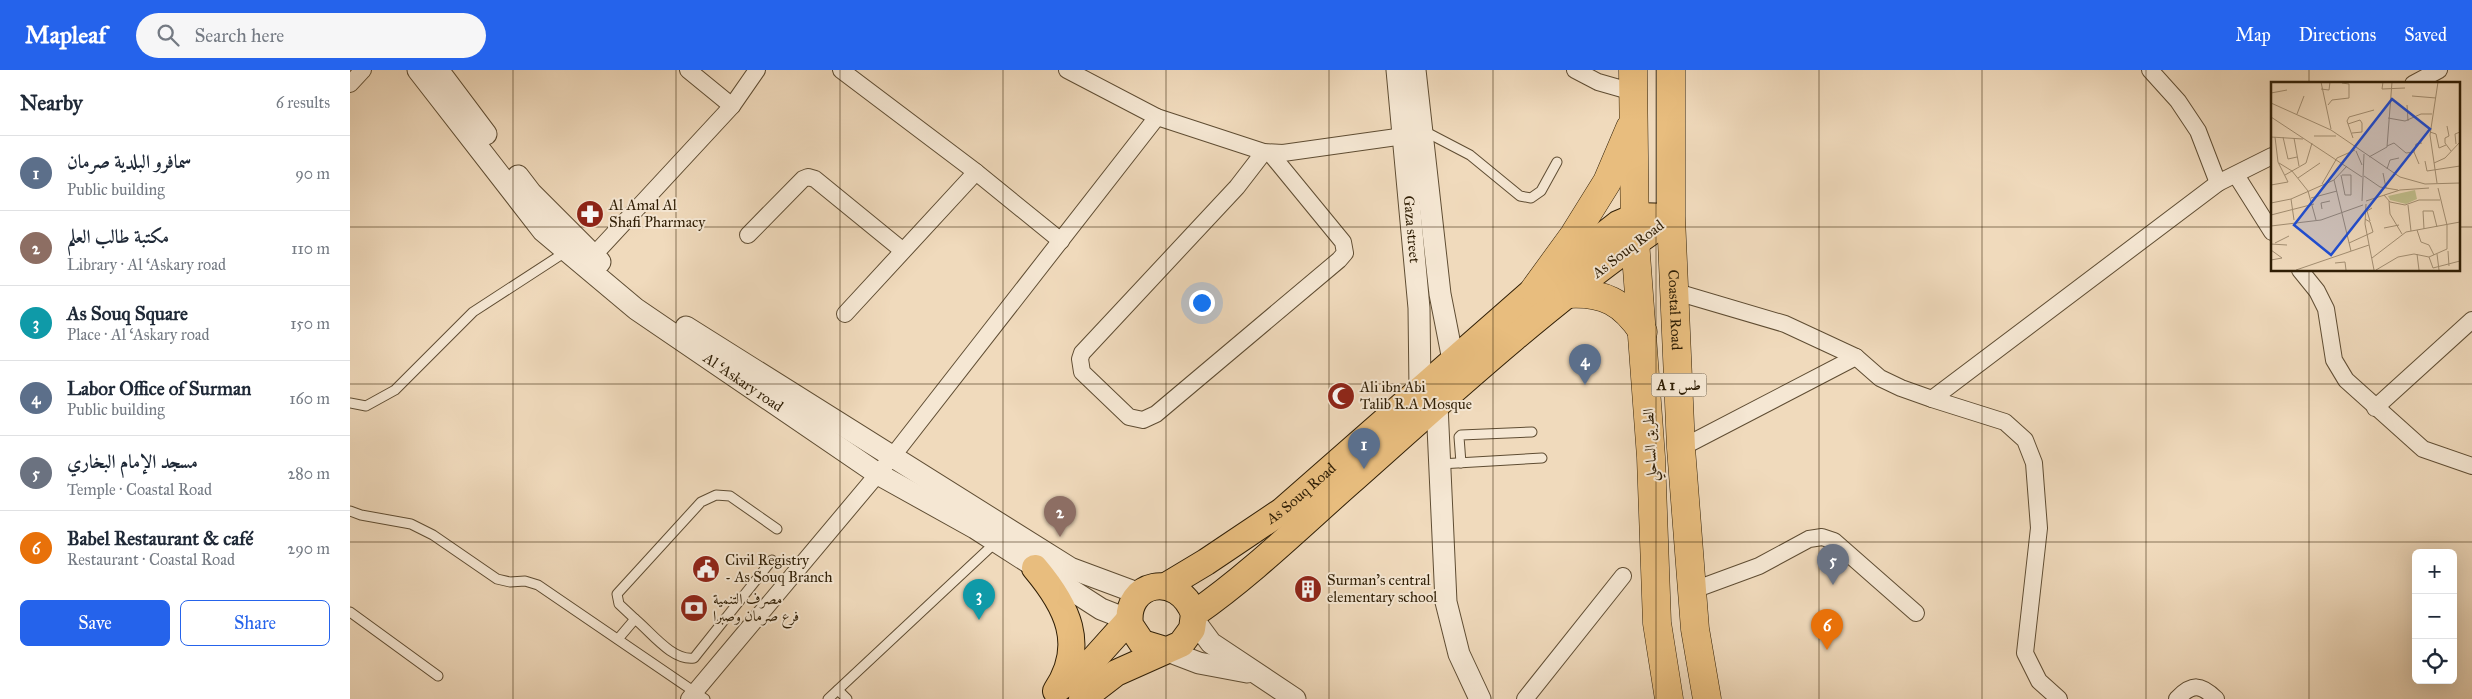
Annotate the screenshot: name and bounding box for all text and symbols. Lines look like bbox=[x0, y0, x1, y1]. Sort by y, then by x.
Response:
search box bbox=[136, 13, 486, 58]
text: Mapleaf bbox=[25, 20, 106, 50]
icon: search bbox=[154, 21, 182, 49]
text: Search here bbox=[194, 24, 284, 47]
text: Map bbox=[2235, 24, 2271, 46]
text: Directions bbox=[2299, 24, 2376, 46]
text: Saved bbox=[2404, 24, 2447, 46]
inset map bbox=[2271, 82, 2460, 271]
text: Nearby bbox=[20, 90, 83, 116]
text: 6 results bbox=[276, 93, 330, 112]
text: سمافرو البلدية صرمان bbox=[67, 150, 191, 173]
text: 1 bbox=[33, 164, 39, 183]
text: 90 m bbox=[295, 164, 330, 183]
text: Public building bbox=[67, 180, 165, 199]
street label: Gaza street bbox=[1400, 195, 1424, 265]
place label: Al Amal Al Shafi Pharmacy bbox=[608, 196, 706, 231]
pharmacy icon: Al Amal Al Shafi Pharmacy bbox=[575, 199, 605, 229]
street label: As Souq Road bbox=[1588, 216, 1669, 283]
text: مكتبة طالب العلم bbox=[67, 225, 169, 248]
text: 2 bbox=[32, 239, 40, 258]
text: 110 m bbox=[291, 239, 330, 258]
text: Library · Al ‘Askary road bbox=[67, 255, 226, 274]
street label: Coastal Road bbox=[1664, 269, 1686, 351]
your location bbox=[1189, 290, 1215, 316]
text: As Souq Square bbox=[67, 302, 188, 325]
text: 3 bbox=[33, 314, 39, 333]
text: 150 m bbox=[290, 314, 330, 333]
text: Place · Al ‘Askary road bbox=[67, 325, 210, 344]
pin: 4 bbox=[1569, 344, 1601, 385]
street label: Al ‘Askary road bbox=[699, 348, 787, 416]
road number: A 1 طس bbox=[1652, 374, 1706, 396]
text: Labor Office of Surman bbox=[67, 377, 251, 400]
place label: Ali ibn Abi Talib R.A Mosque bbox=[1359, 378, 1472, 414]
mosque icon: Ali ibn Abi Talib R.A Mosque bbox=[1326, 381, 1356, 411]
text: 4 bbox=[32, 389, 40, 408]
text: 160 m bbox=[289, 389, 330, 408]
text: Public building bbox=[67, 400, 165, 419]
street label: الطريق الساحلي bbox=[1639, 408, 1666, 482]
pin: 1 bbox=[1348, 428, 1380, 469]
text: مسجد الإمام البخاري bbox=[67, 450, 198, 473]
street label: As Souq Road bbox=[1262, 459, 1340, 528]
text: 5 bbox=[32, 464, 40, 483]
text: 280 m bbox=[287, 464, 330, 483]
text: Temple · Coastal Road bbox=[67, 480, 212, 499]
pin: 2 bbox=[1044, 496, 1076, 537]
text: Babel Restaurant & café bbox=[67, 527, 253, 550]
text: 6 bbox=[32, 539, 40, 558]
text: 290 m bbox=[287, 539, 330, 558]
pin: 5 bbox=[1817, 544, 1849, 585]
map controls bbox=[2412, 549, 2457, 684]
button: + bbox=[2412, 549, 2457, 594]
text: Restaurant · Coastal Road bbox=[67, 550, 235, 569]
place label: Civil Registry - As Souq Branch bbox=[725, 551, 833, 587]
public building icon: Civil Registry - As Souq Branch bbox=[691, 554, 721, 584]
place label: Surman's central elementary school bbox=[1327, 571, 1438, 606]
building icon: Surman's central elementary school bbox=[1293, 574, 1323, 604]
pin: 3 bbox=[963, 579, 995, 620]
place label: مصرف التنمية فرع صرمان وصبرا bbox=[713, 590, 799, 629]
bank icon: مصرف التنمية فرع صرمان وصبرا bbox=[679, 593, 709, 623]
button: − bbox=[2412, 594, 2457, 639]
button: Save bbox=[20, 600, 170, 646]
button: Share bbox=[180, 600, 330, 646]
pin: 6 bbox=[1811, 609, 1843, 650]
button: locate bbox=[2412, 639, 2457, 684]

